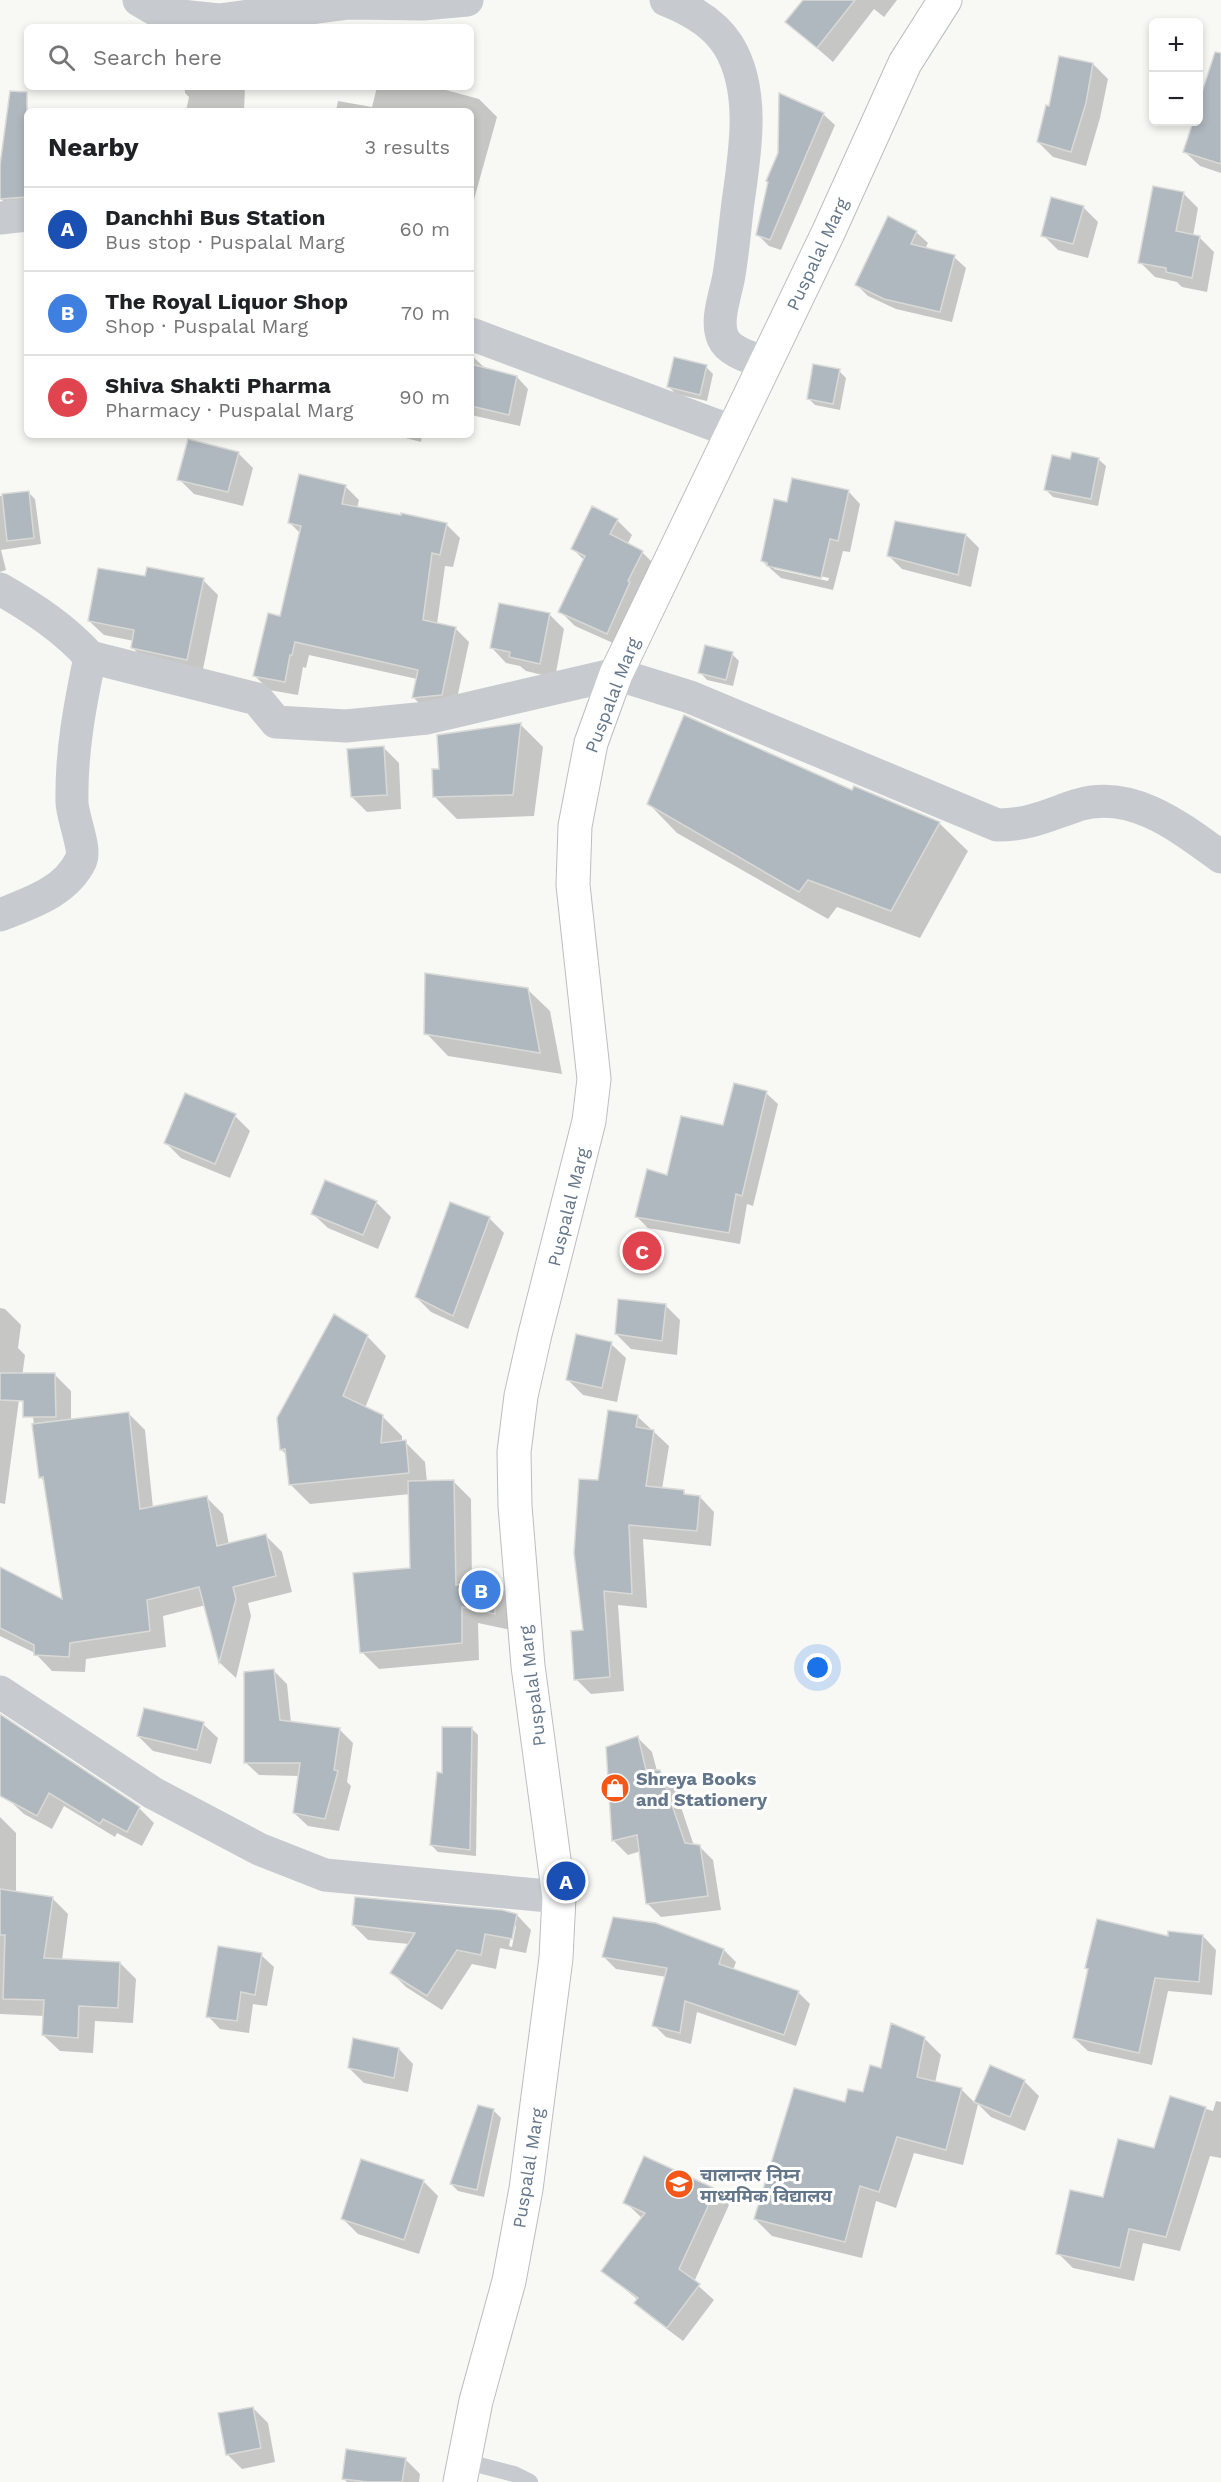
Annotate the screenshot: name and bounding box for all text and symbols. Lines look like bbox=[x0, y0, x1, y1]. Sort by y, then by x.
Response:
map controls bbox=[1149, 18, 1203, 126]
button: + bbox=[1149, 18, 1203, 72]
search box bbox=[24, 24, 474, 90]
icon: search bbox=[45, 41, 78, 74]
text: Search here bbox=[93, 45, 222, 70]
button: − bbox=[1149, 72, 1203, 126]
text: Nearby bbox=[48, 132, 139, 162]
text: 3 results bbox=[365, 135, 450, 159]
street label: Puspalal Marg bbox=[782, 194, 852, 314]
text: Danchhi Bus Station bbox=[105, 205, 325, 230]
text: A bbox=[61, 217, 74, 241]
text: 60 m bbox=[400, 217, 450, 241]
text: Bus stop · Puspalal Marg bbox=[105, 230, 345, 254]
text: The Royal Liquor Shop bbox=[105, 289, 348, 314]
text: B bbox=[61, 301, 74, 325]
text: 70 m bbox=[401, 301, 450, 325]
text: Shop · Puspalal Marg bbox=[105, 314, 308, 338]
text: Shiva Shakti Pharma bbox=[105, 373, 331, 398]
text: C bbox=[61, 385, 74, 409]
text: 90 m bbox=[399, 385, 450, 409]
text: Pharmacy · Puspalal Marg bbox=[105, 398, 353, 422]
street label: Puspalal Marg bbox=[580, 634, 644, 756]
street label: Puspalal Marg bbox=[543, 1145, 593, 1269]
pin: C bbox=[622, 1228, 662, 1274]
pin: B bbox=[462, 1568, 500, 1612]
street label: Puspalal Marg bbox=[514, 1624, 550, 1748]
your location bbox=[803, 1653, 832, 1682]
place label: Shreya Books and Stationery bbox=[636, 1768, 768, 1810]
shop icon: Shreya Books and Stationery bbox=[599, 1772, 631, 1804]
pin: A bbox=[546, 1858, 586, 1904]
street label: Puspalal Marg bbox=[508, 2106, 548, 2230]
place label: चालान्तर निम्न माध्यमिक विद्यालय bbox=[700, 2164, 833, 2206]
school or university icon: चालान्तर निम्न माध्यमिक विद्यालय bbox=[663, 2168, 695, 2200]

